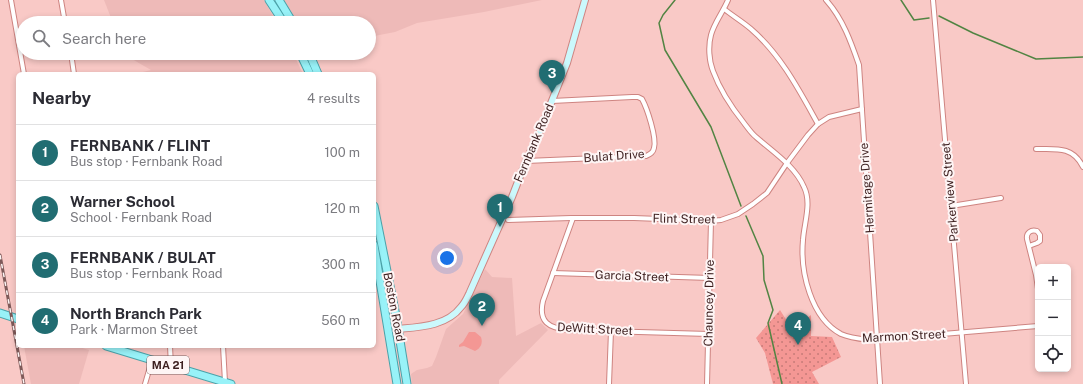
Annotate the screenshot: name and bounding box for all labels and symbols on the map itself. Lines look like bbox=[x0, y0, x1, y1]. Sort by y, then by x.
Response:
pin: 3 bbox=[539, 60, 565, 93]
street label: Fernbank Road bbox=[511, 102, 557, 184]
street label: Parkerview Street bbox=[939, 141, 961, 242]
street label: Hermitage Drive bbox=[857, 142, 877, 234]
street label: Bulat Drive bbox=[583, 147, 645, 165]
pin: 1 bbox=[487, 194, 513, 227]
street label: Flint Street bbox=[652, 211, 716, 227]
your location bbox=[437, 248, 457, 268]
street label: Chauncey Drive bbox=[701, 259, 717, 347]
street label: Garcia Street bbox=[595, 268, 670, 284]
street label: Boston Road bbox=[380, 271, 408, 343]
pin: 2 bbox=[469, 293, 495, 326]
pin: 4 bbox=[785, 312, 811, 345]
street label: DeWitt Street bbox=[557, 320, 634, 338]
street label: Marmon Street bbox=[862, 327, 947, 345]
road number: MA 21 bbox=[147, 356, 189, 374]

